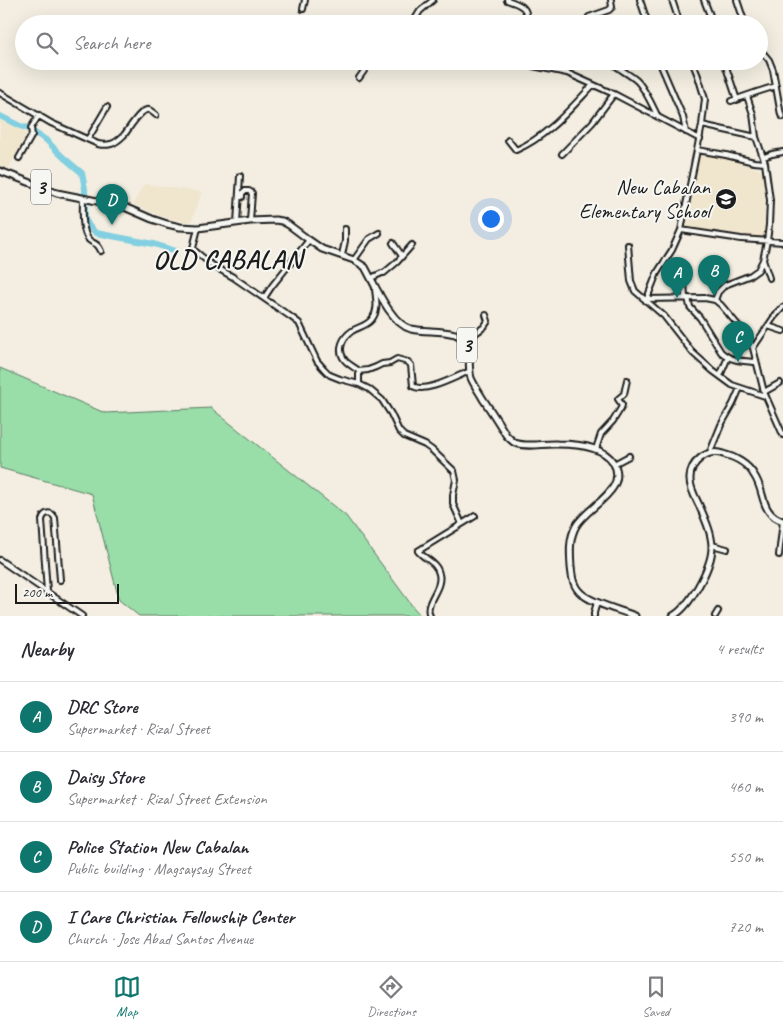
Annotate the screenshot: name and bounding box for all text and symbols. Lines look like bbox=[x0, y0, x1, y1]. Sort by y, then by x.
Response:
search box bbox=[15, 15, 768, 70]
icon: search bbox=[33, 29, 61, 57]
text: Search here bbox=[73, 31, 150, 55]
road number: 3 bbox=[31, 170, 51, 204]
place label: New Cabalan Elementary School bbox=[579, 174, 713, 224]
pin: D bbox=[96, 184, 128, 225]
school or university icon: New Cabalan Elementary School bbox=[714, 187, 738, 211]
your location bbox=[478, 206, 504, 232]
district label: OLD CABALAN bbox=[153, 243, 307, 276]
pin: B bbox=[698, 255, 730, 296]
pin: A bbox=[661, 257, 693, 298]
pin: C bbox=[722, 321, 754, 362]
road number: 3 bbox=[457, 328, 477, 362]
scale bar bbox=[15, 581, 119, 604]
text: 200 m bbox=[22, 584, 52, 601]
text: Nearby bbox=[20, 636, 73, 662]
text: 4 results bbox=[716, 639, 763, 659]
text: DRC Store bbox=[67, 695, 138, 719]
text: A bbox=[32, 707, 40, 727]
text: 390 m bbox=[729, 707, 763, 727]
text: Supermarket · Rizal Street bbox=[67, 719, 210, 739]
text: Daisy Store bbox=[67, 765, 144, 789]
text: B bbox=[32, 777, 40, 797]
text: 460 m bbox=[729, 777, 763, 797]
text: Supermarket · Rizal Street Extension bbox=[67, 789, 267, 809]
text: Police Station New Cabalan bbox=[67, 835, 248, 859]
text: C bbox=[32, 847, 40, 867]
text: 550 m bbox=[729, 847, 763, 867]
text: Public building · Magsaysay Street bbox=[67, 859, 251, 879]
text: I Care Christian Fellowship Center bbox=[67, 905, 294, 929]
text: D bbox=[31, 917, 41, 937]
text: 720 m bbox=[729, 917, 763, 937]
text: Church · Jose Abad Santos Avenue bbox=[67, 929, 253, 949]
tab: Map bbox=[113, 973, 141, 1020]
tab: Directions bbox=[367, 973, 416, 1020]
tab: Saved bbox=[642, 973, 670, 1020]

